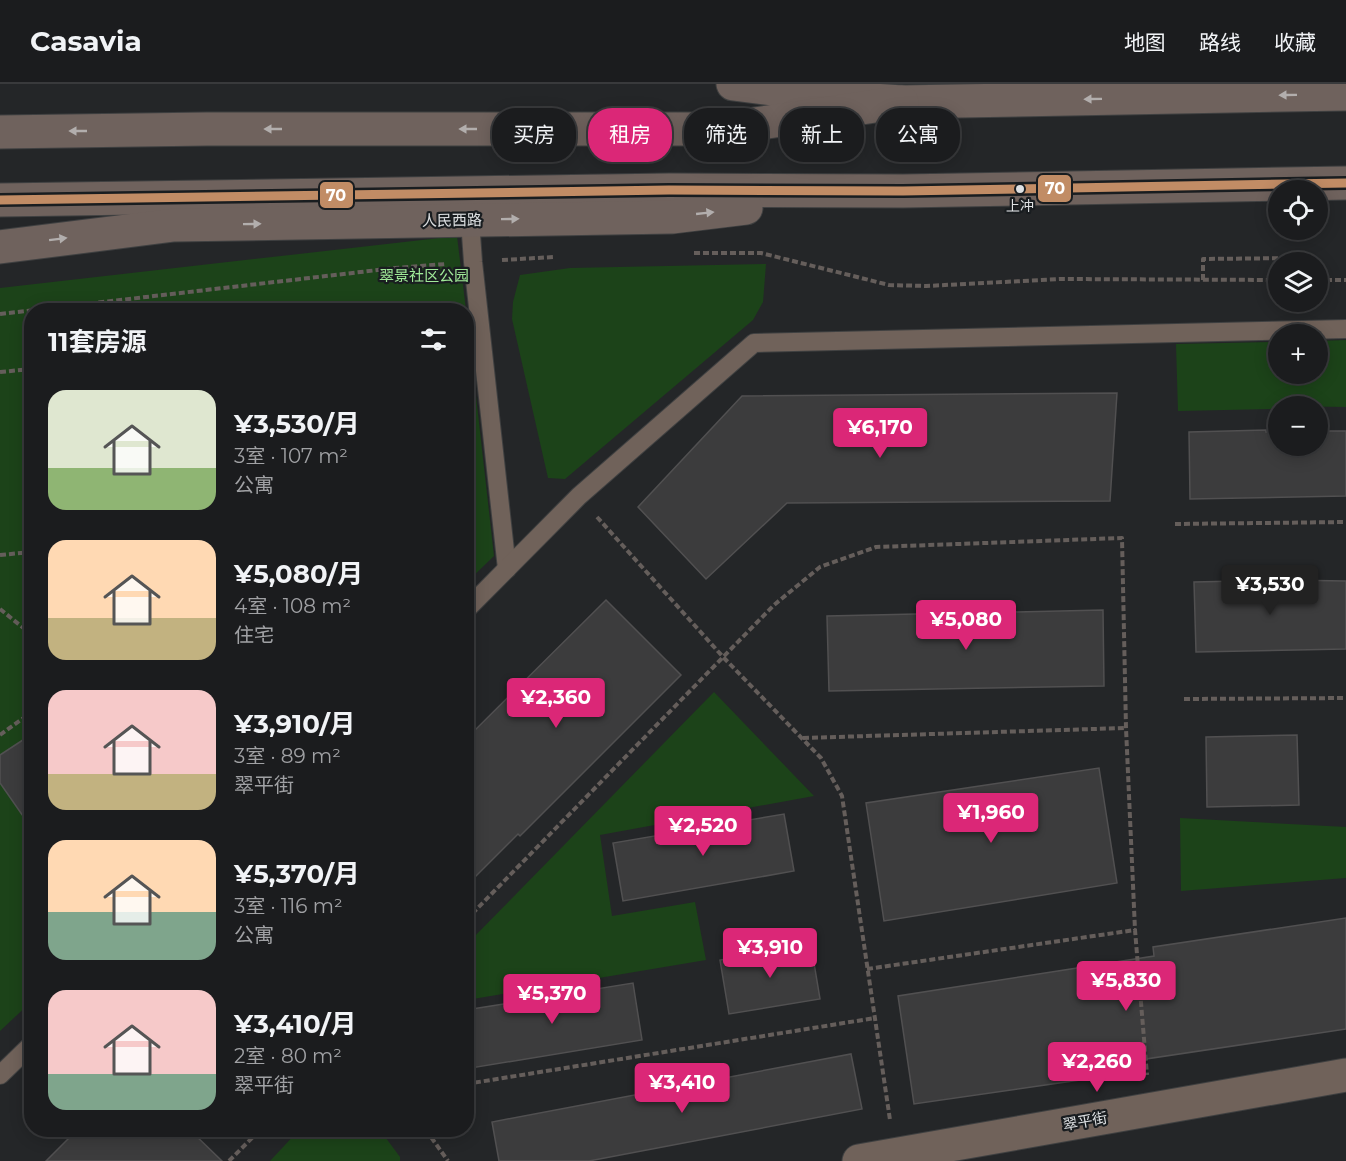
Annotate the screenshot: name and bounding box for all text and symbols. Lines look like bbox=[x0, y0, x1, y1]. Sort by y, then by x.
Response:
text: Casavia bbox=[30, 24, 142, 58]
text: 地图 bbox=[1124, 30, 1166, 55]
text: 路线 bbox=[1199, 30, 1241, 55]
text: 收藏 bbox=[1274, 30, 1316, 55]
one-way arrow bbox=[1278, 90, 1297, 100]
one-way arrow bbox=[1083, 94, 1102, 103]
chip: 买房 bbox=[492, 108, 576, 162]
chip: 租房 bbox=[588, 108, 672, 162]
chip: 筛选 bbox=[684, 108, 768, 162]
chip: 新上 bbox=[780, 108, 864, 162]
chip: 公寓 bbox=[876, 108, 960, 162]
one-way arrow bbox=[263, 124, 282, 134]
one-way arrow bbox=[458, 124, 477, 134]
one-way arrow bbox=[68, 126, 87, 135]
line badge: 70 bbox=[1037, 174, 1072, 203]
text: 70 bbox=[1045, 179, 1065, 198]
map controls bbox=[1268, 180, 1328, 456]
button: locate bbox=[1268, 180, 1328, 240]
line badge: 70 bbox=[319, 181, 354, 209]
marker: 上冲 bbox=[1014, 183, 1026, 195]
text: 70 bbox=[326, 186, 346, 205]
place label: 上冲 bbox=[1006, 197, 1034, 215]
one-way arrow bbox=[695, 208, 714, 218]
street label: 人民西路 bbox=[422, 210, 482, 230]
one-way arrow bbox=[501, 215, 520, 224]
one-way arrow bbox=[243, 219, 262, 229]
one-way arrow bbox=[49, 235, 68, 244]
button: layers bbox=[1268, 252, 1328, 312]
park label: 翠景社区公园 bbox=[379, 266, 469, 285]
icon: filters bbox=[417, 323, 450, 356]
button: + bbox=[1268, 324, 1328, 384]
text: 11套房源 bbox=[48, 326, 146, 358]
button: − bbox=[1268, 396, 1328, 456]
text: ¥3,530/月 bbox=[234, 408, 360, 440]
pin: ¥6,170 bbox=[831, 408, 929, 459]
icon: home bbox=[96, 414, 168, 486]
text: ¥6,170 bbox=[847, 415, 913, 439]
text: 3室 · 107 m² bbox=[234, 444, 348, 468]
text: 公寓 bbox=[234, 473, 274, 497]
text: ¥5,080/月 bbox=[234, 558, 363, 590]
icon: home bbox=[96, 564, 168, 636]
pin: ¥3,530 bbox=[1221, 565, 1319, 616]
text: ¥3,530 bbox=[1235, 572, 1305, 596]
text: 4室 · 108 m² bbox=[234, 594, 351, 618]
pin: ¥5,080 bbox=[917, 600, 1015, 651]
text: ¥5,080 bbox=[930, 607, 1002, 631]
text: 住宅 bbox=[234, 623, 274, 647]
pin: ¥2,360 bbox=[507, 678, 605, 729]
text: ¥2,360 bbox=[521, 685, 591, 709]
text: ¥3,910/月 bbox=[234, 708, 356, 740]
icon: home bbox=[96, 714, 168, 786]
text: 3室 · 89 m² bbox=[234, 744, 341, 768]
text: 翠平街 bbox=[234, 773, 294, 797]
pin: ¥1,960 bbox=[942, 793, 1040, 844]
text: ¥1,960 bbox=[957, 800, 1025, 824]
pin: ¥2,520 bbox=[654, 806, 752, 857]
text: ¥2,520 bbox=[668, 813, 738, 837]
text: ¥5,370/月 bbox=[234, 858, 360, 890]
icon: home bbox=[96, 864, 168, 936]
text: 3室 · 116 m² bbox=[234, 894, 342, 918]
text: 公寓 bbox=[234, 923, 274, 947]
pin: ¥3,910 bbox=[721, 928, 819, 979]
text: ¥3,910 bbox=[737, 935, 803, 959]
pin: ¥5,830 bbox=[1077, 961, 1175, 1012]
text: ¥5,830 bbox=[1091, 968, 1161, 992]
pin: ¥5,370 bbox=[503, 974, 601, 1025]
text: ¥5,370 bbox=[517, 981, 587, 1005]
text: ¥3,410/月 bbox=[234, 1008, 356, 1040]
icon: home bbox=[96, 1014, 168, 1086]
pin: ¥2,260 bbox=[1048, 1042, 1146, 1093]
text: 2室 · 80 m² bbox=[234, 1044, 342, 1068]
text: ¥2,260 bbox=[1062, 1049, 1132, 1073]
pin: ¥3,410 bbox=[633, 1063, 731, 1114]
text: ¥3,410 bbox=[649, 1070, 715, 1094]
text: 翠平街 bbox=[234, 1073, 294, 1097]
street label: 翠平街 bbox=[1061, 1108, 1109, 1134]

